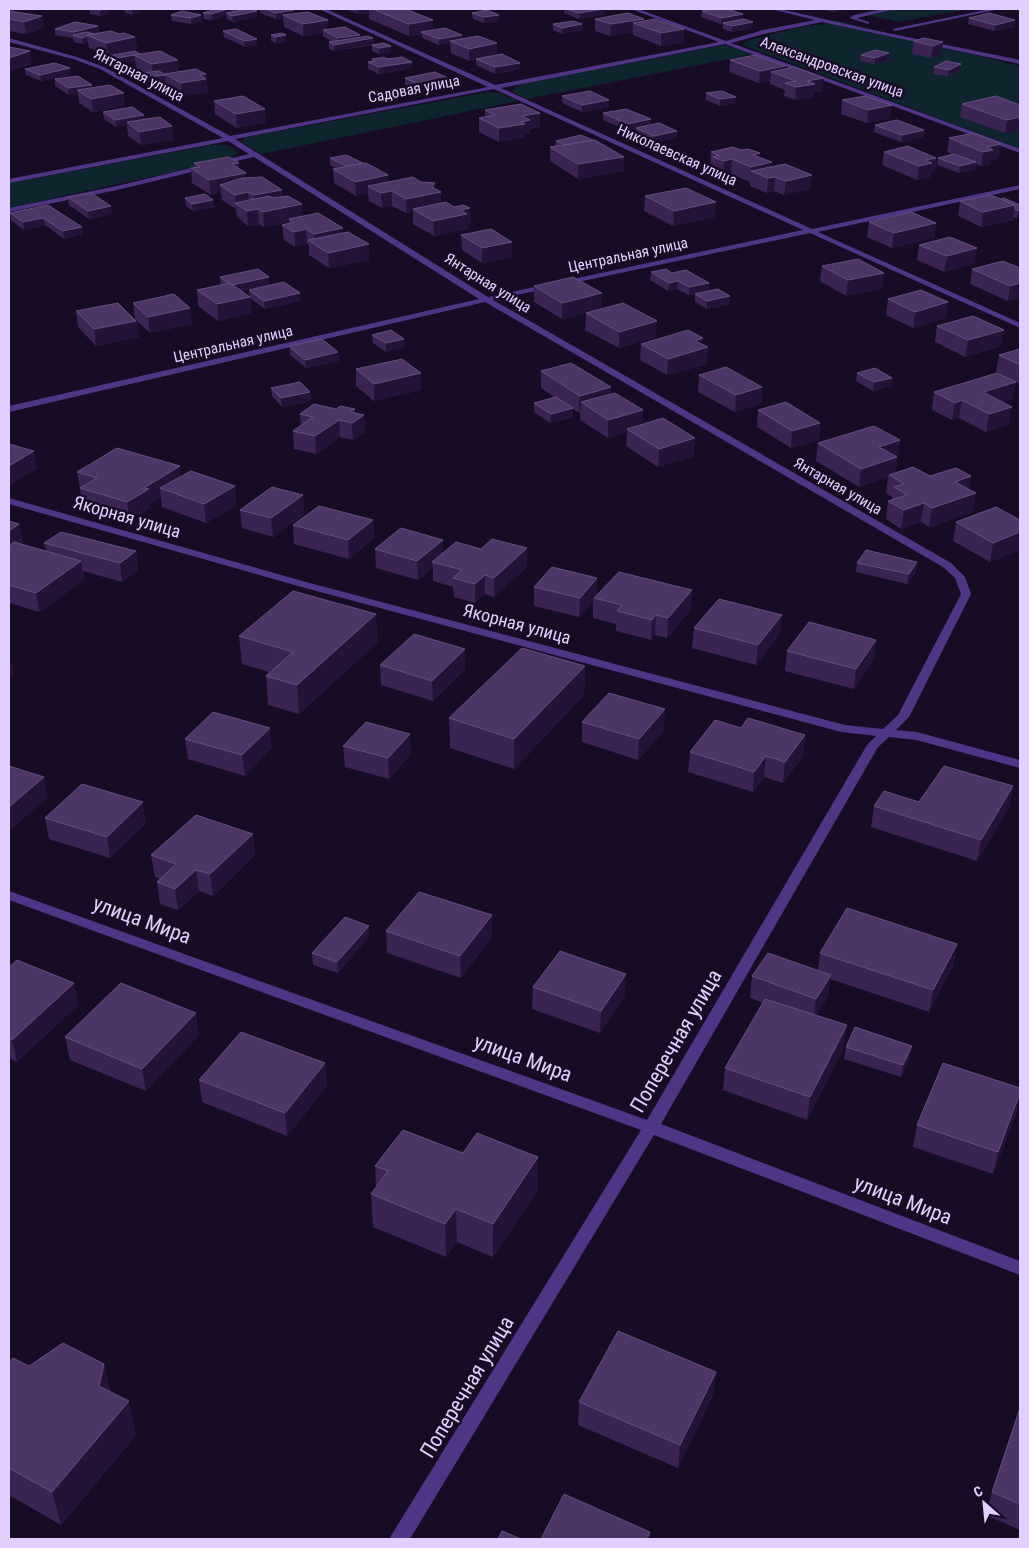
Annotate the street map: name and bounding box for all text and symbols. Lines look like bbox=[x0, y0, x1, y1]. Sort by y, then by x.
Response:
street label: Александровская улица bbox=[758, 33, 906, 101]
street label: Янтарная улица bbox=[91, 45, 187, 105]
street label: Садовая улица bbox=[367, 71, 461, 107]
street label: Николаевская улица bbox=[614, 121, 740, 189]
street label: Центральная улица bbox=[567, 234, 689, 276]
street label: Янтарная улица bbox=[441, 249, 535, 317]
street label: Центральная улица bbox=[172, 322, 294, 366]
street label: Янтарная улица bbox=[791, 454, 885, 518]
street label: Якорная улица bbox=[71, 491, 183, 542]
street label: Якорная улица bbox=[461, 599, 573, 648]
street label: улица Мира bbox=[90, 891, 194, 949]
street label: Поперечная улица bbox=[625, 965, 727, 1117]
street label: улица Мира bbox=[471, 1029, 575, 1087]
street label: улица Мира bbox=[851, 1170, 955, 1230]
street label: Поперечная улица bbox=[415, 1312, 519, 1462]
north arrow bbox=[959, 1478, 1009, 1528]
text: С bbox=[971, 1482, 985, 1500]

